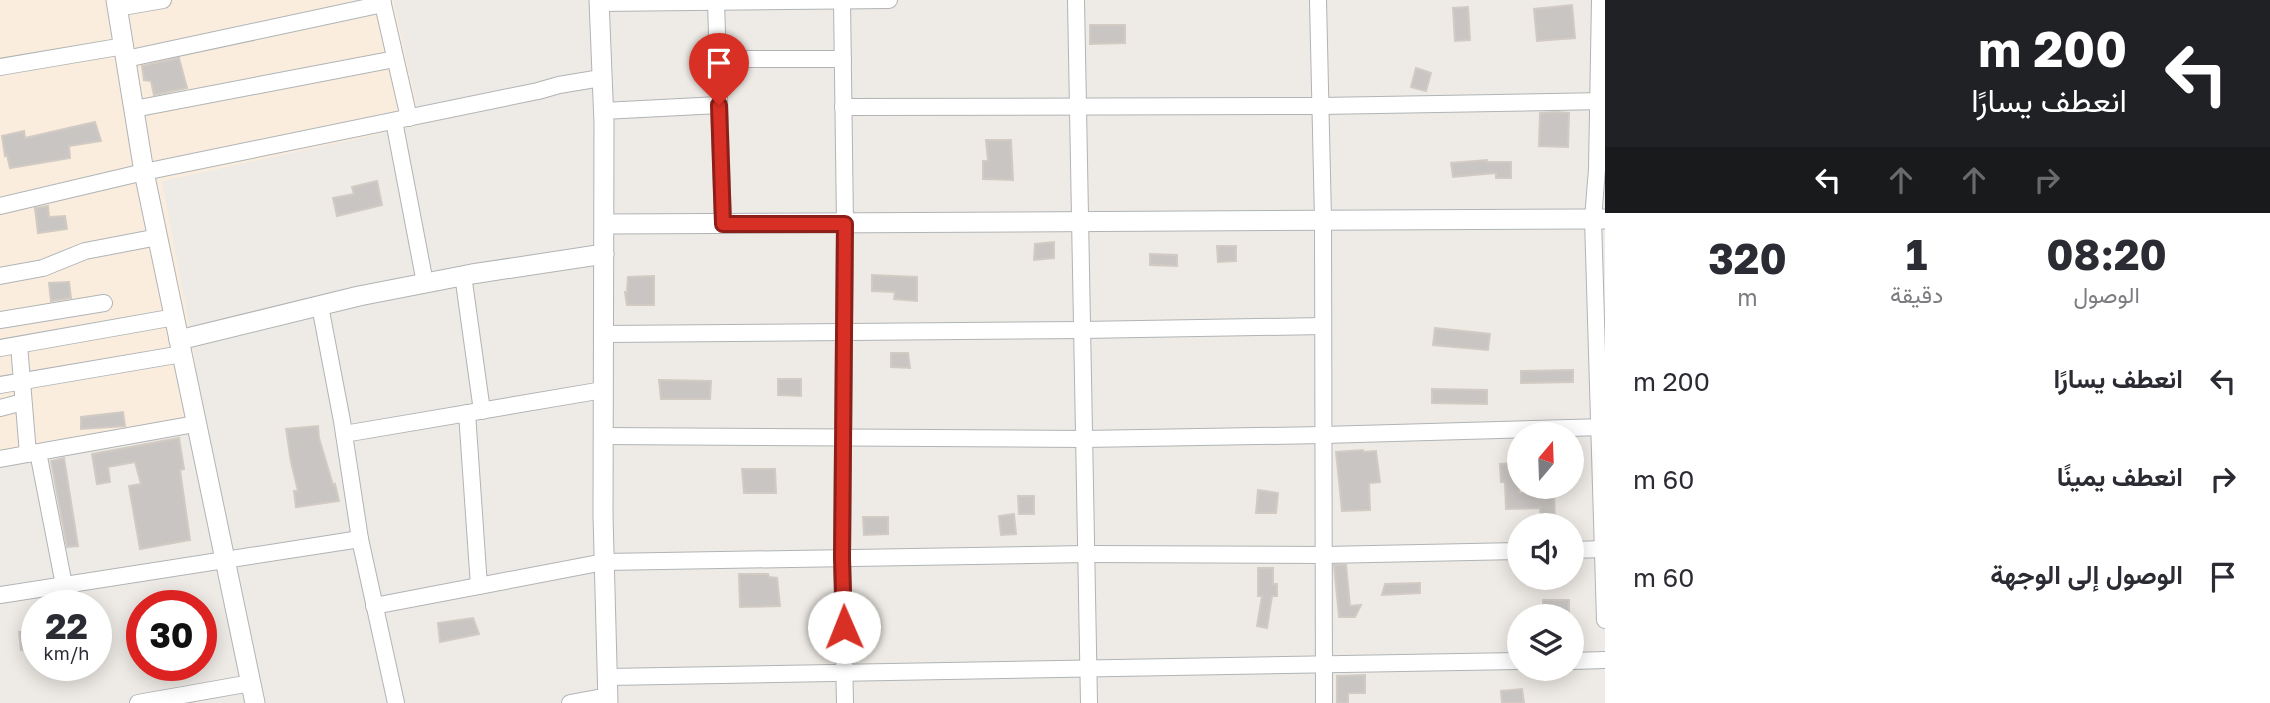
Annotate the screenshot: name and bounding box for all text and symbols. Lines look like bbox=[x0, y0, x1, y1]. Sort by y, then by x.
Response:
text: 200 m bbox=[1978, 19, 2127, 78]
icon: left bbox=[2151, 28, 2242, 119]
pin bbox=[689, 33, 749, 105]
icon: arrive bbox=[700, 44, 738, 82]
text: انعطف يسارًا bbox=[1971, 81, 2127, 119]
icon: left bbox=[1809, 161, 1847, 199]
icon: ahead bbox=[1882, 161, 1920, 199]
icon: ahead bbox=[1955, 161, 1993, 199]
icon: right bbox=[2028, 161, 2066, 199]
text: 1 bbox=[1906, 229, 1927, 279]
text: 08:20 bbox=[2046, 229, 2167, 279]
text: 320 bbox=[1708, 233, 1787, 283]
text: دقيقة bbox=[1890, 280, 1943, 308]
text: الوصول bbox=[2073, 280, 2140, 308]
text: m bbox=[1737, 283, 1758, 311]
icon: left bbox=[2204, 362, 2242, 400]
text: انعطف يسارًا bbox=[2053, 363, 2183, 394]
text: 200 m bbox=[1633, 366, 1710, 397]
north arrow bbox=[1507, 422, 1584, 499]
map controls bbox=[1507, 422, 1584, 681]
icon: right bbox=[2204, 460, 2242, 498]
text: انعطف يمينًا bbox=[2057, 461, 2183, 492]
text: 60 m bbox=[1633, 464, 1694, 495]
button: sound bbox=[1507, 513, 1584, 590]
icon: arrive bbox=[2204, 558, 2242, 596]
text: الوصول إلى الوجهة bbox=[1990, 559, 2183, 590]
text: 60 m bbox=[1633, 562, 1694, 593]
speed limit sign: 30 bbox=[126, 590, 217, 681]
position arrow bbox=[807, 590, 881, 664]
button: layers bbox=[1507, 604, 1584, 681]
text: 22 bbox=[45, 605, 88, 647]
text: km/h bbox=[44, 642, 89, 664]

